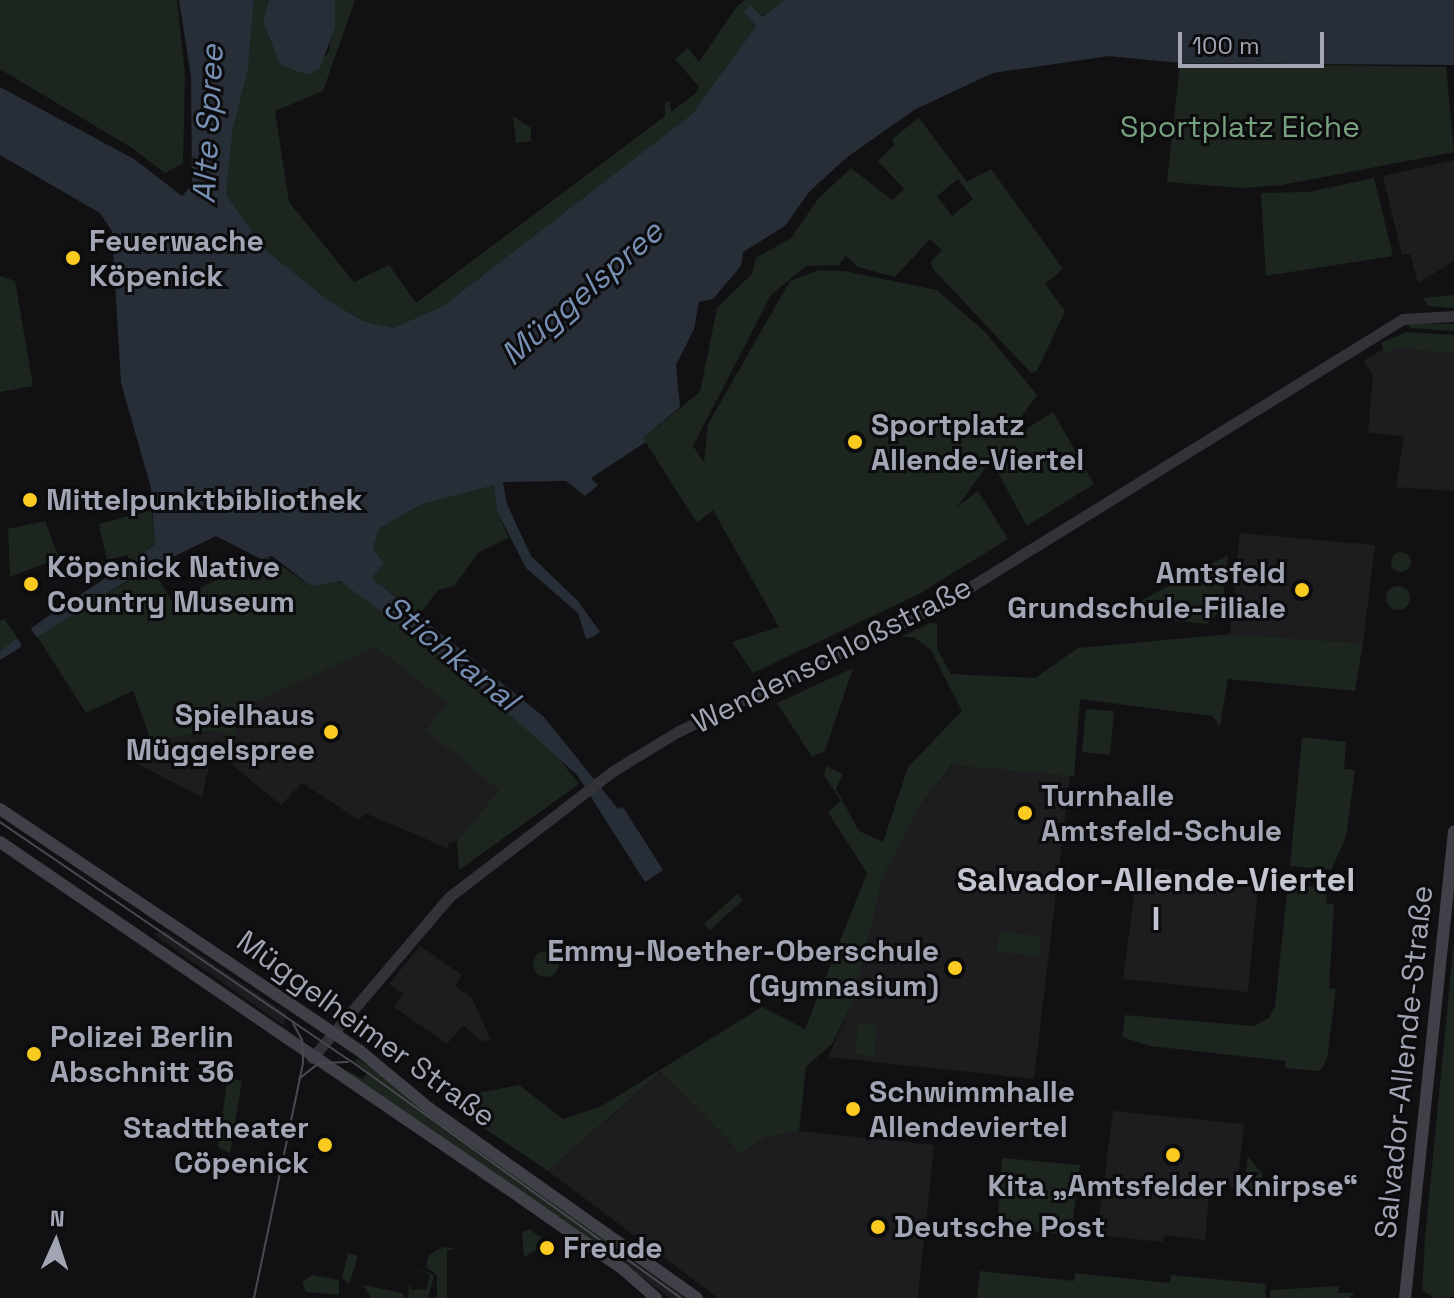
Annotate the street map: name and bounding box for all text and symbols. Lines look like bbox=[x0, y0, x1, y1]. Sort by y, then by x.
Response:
scale bar bbox=[1182, 16, 1328, 66]
text: 100 m bbox=[1192, 30, 1260, 61]
water label: Alte Spree bbox=[185, 44, 231, 204]
park label: Sportplatz Eiche bbox=[1120, 109, 1360, 145]
water label: Müggelspree bbox=[493, 212, 671, 374]
place label: Feuerwache Köpenick bbox=[89, 223, 264, 294]
marker: Feuerwache Köpenick bbox=[64, 249, 82, 267]
place label: Sportplatz Allende-Viertel bbox=[871, 407, 1084, 478]
marker: Sportplatz Allende-Viertel bbox=[846, 433, 864, 451]
place label: Mittelpunktbibliothek bbox=[46, 482, 362, 518]
marker: Mittelpunktbibliothek bbox=[21, 491, 39, 509]
place label: Köpenick Native Country Museum bbox=[47, 549, 295, 620]
place label: Amtsfeld Grundschule-Filiale bbox=[1007, 555, 1286, 626]
street label: Wendenschloßstraße bbox=[687, 569, 977, 741]
marker: Köpenick Native Country Museum bbox=[22, 575, 40, 593]
marker: Amtsfeld Grundschule-Filiale bbox=[1293, 581, 1311, 599]
water label: Stichkanal bbox=[376, 587, 526, 719]
place label: Spielhaus Müggelspree bbox=[126, 697, 315, 768]
marker: Spielhaus Müggelspree bbox=[322, 723, 340, 741]
place label: Turnhalle Amtsfeld-Schule bbox=[1041, 778, 1282, 848]
marker: Turnhalle Amtsfeld-Schule bbox=[1016, 804, 1034, 822]
district label: Salvador-Allende-Viertel I bbox=[957, 859, 1355, 938]
street label: Salvador-Allende-Straße bbox=[1368, 884, 1440, 1240]
street label: Müggelheimer Straße bbox=[230, 923, 502, 1135]
place label: Emmy-Noether-Oberschule (Gymnasium) bbox=[547, 933, 939, 1004]
marker: Emmy-Noether-Oberschule (Gymnasium) bbox=[946, 959, 964, 977]
place label: Polizei Berlin Abschnitt 36 bbox=[50, 1019, 234, 1090]
marker: Polizei Berlin Abschnitt 36 bbox=[25, 1045, 43, 1063]
place label: Schwimmhalle Allendeviertel bbox=[869, 1074, 1075, 1144]
marker: Schwimmhalle Allendeviertel bbox=[844, 1100, 862, 1118]
place label: Stadttheater Cöpenick bbox=[123, 1110, 309, 1180]
marker: Stadttheater Cöpenick bbox=[316, 1136, 334, 1154]
marker: Kita „Amtsfelder Knirpse“ bbox=[1164, 1146, 1182, 1164]
place label: Kita „Amtsfelder Knirpse“ bbox=[987, 1168, 1359, 1204]
north arrow bbox=[16, 1202, 96, 1282]
text: N bbox=[49, 1204, 65, 1232]
place label: Deutsche Post bbox=[894, 1209, 1105, 1245]
marker: Deutsche Post bbox=[869, 1218, 887, 1236]
place label: Freude bbox=[563, 1230, 663, 1266]
marker: Freude bbox=[538, 1239, 556, 1257]

